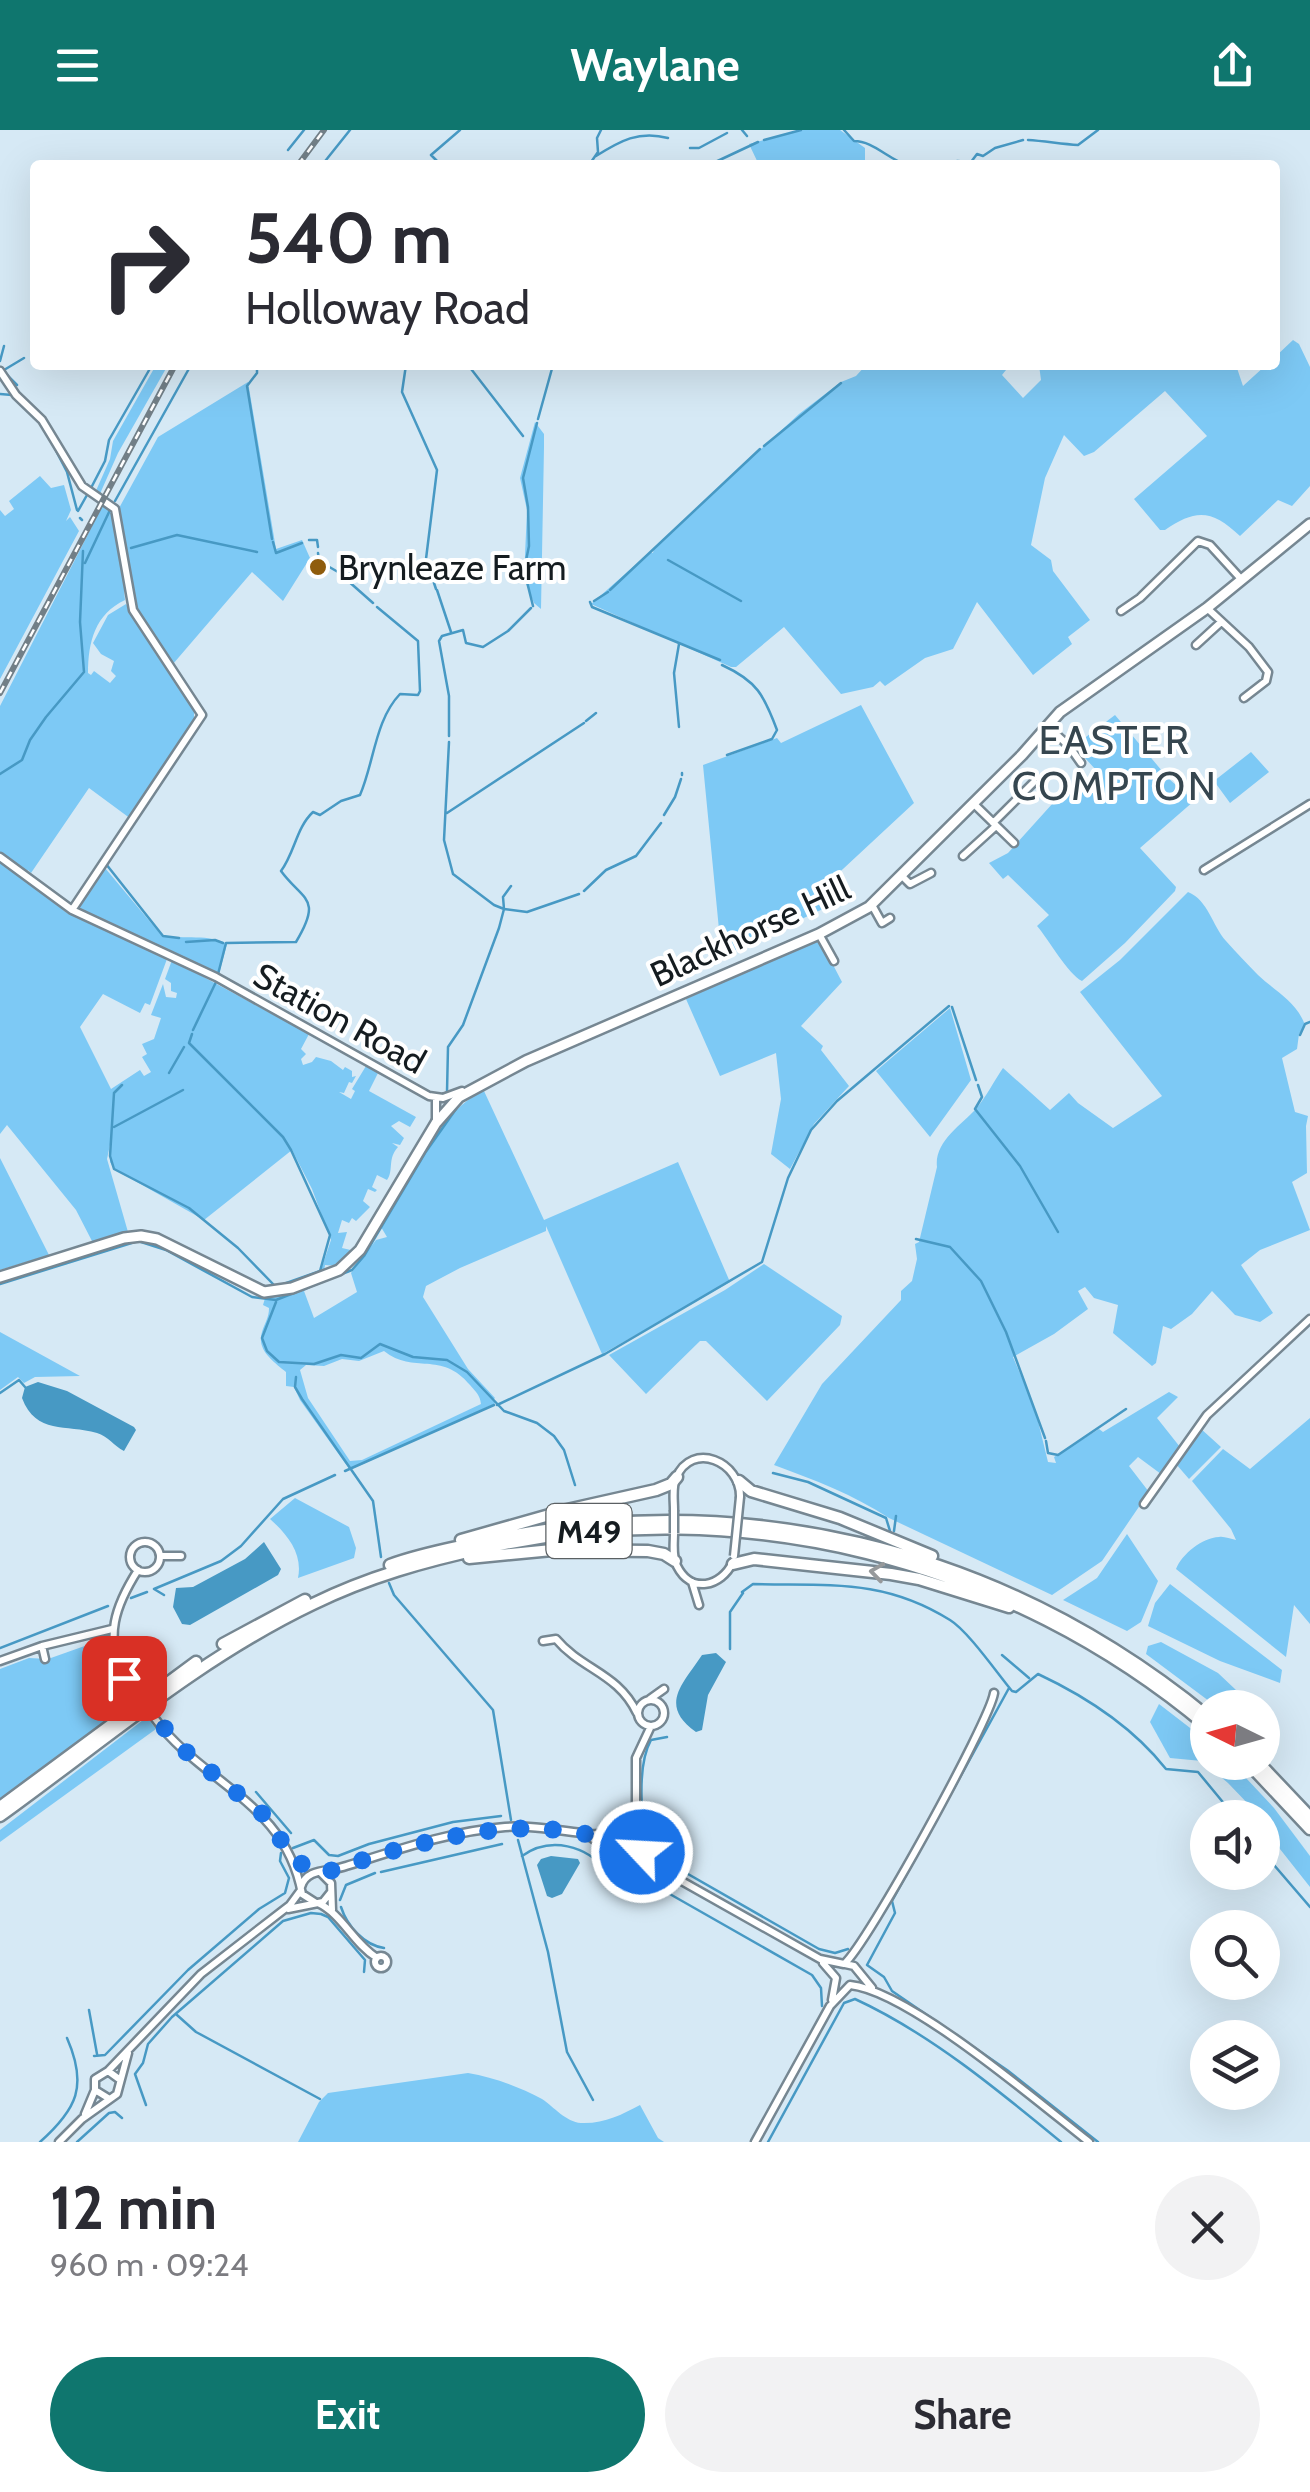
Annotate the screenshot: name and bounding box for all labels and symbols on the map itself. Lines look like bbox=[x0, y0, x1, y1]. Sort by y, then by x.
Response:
place label: Brynleaze Farm bbox=[338, 546, 567, 589]
marker: Brynleaze Farm bbox=[307, 556, 329, 578]
district label: EASTER COMPTON bbox=[1012, 715, 1218, 810]
street label: Blackhorse Hill bbox=[643, 866, 857, 996]
street label: Station Road bbox=[246, 953, 434, 1083]
road number: M49 bbox=[546, 1504, 632, 1558]
one-way arrow bbox=[869, 1562, 885, 1583]
pin bbox=[82, 1636, 167, 1721]
north arrow bbox=[1190, 1690, 1280, 1780]
position arrow bbox=[590, 1800, 694, 1904]

